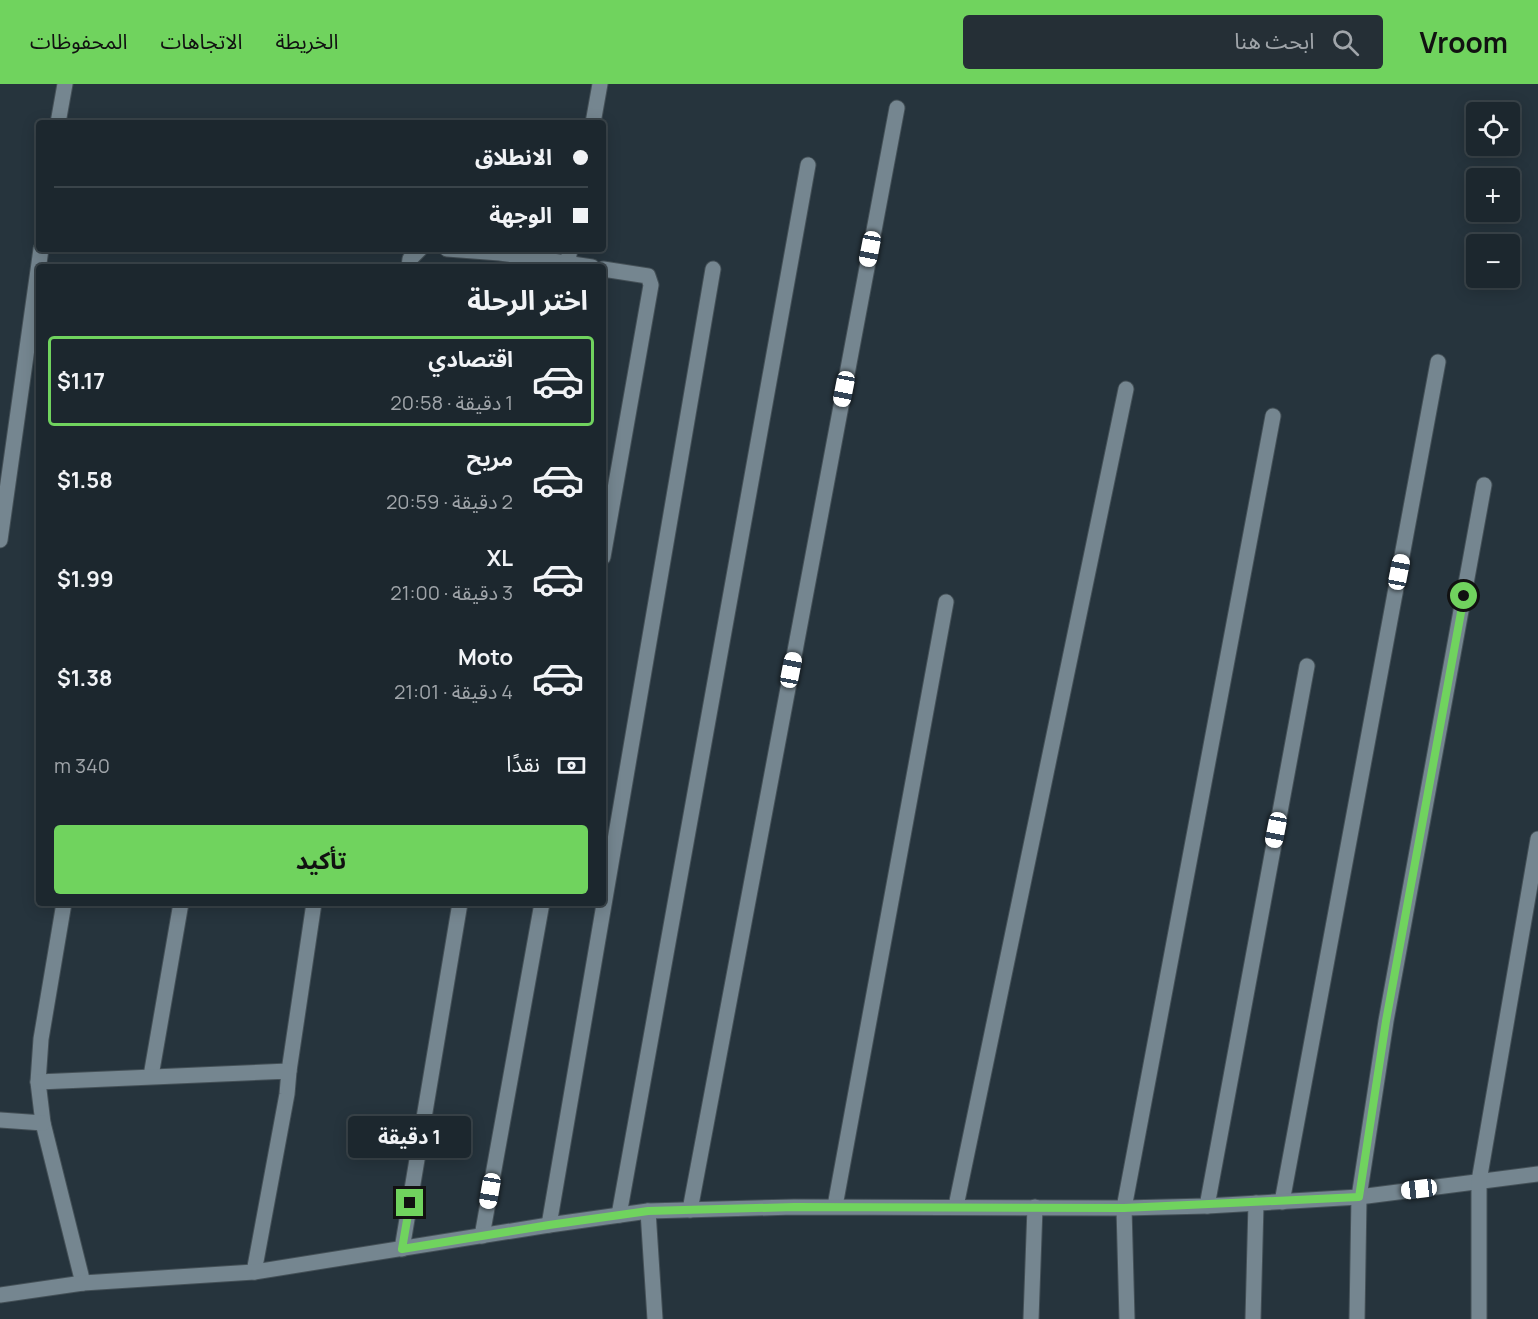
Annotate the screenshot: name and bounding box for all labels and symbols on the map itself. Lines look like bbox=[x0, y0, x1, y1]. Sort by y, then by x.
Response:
car bbox=[858, 230, 882, 268]
car bbox=[832, 370, 856, 408]
car bbox=[1387, 553, 1411, 591]
route start bbox=[1450, 582, 1477, 609]
car bbox=[779, 651, 803, 689]
car bbox=[1264, 811, 1288, 849]
callout: 1 دقيقة bbox=[348, 1116, 472, 1158]
car bbox=[478, 1172, 502, 1210]
car bbox=[1400, 1178, 1438, 1200]
route end bbox=[396, 1189, 423, 1216]

